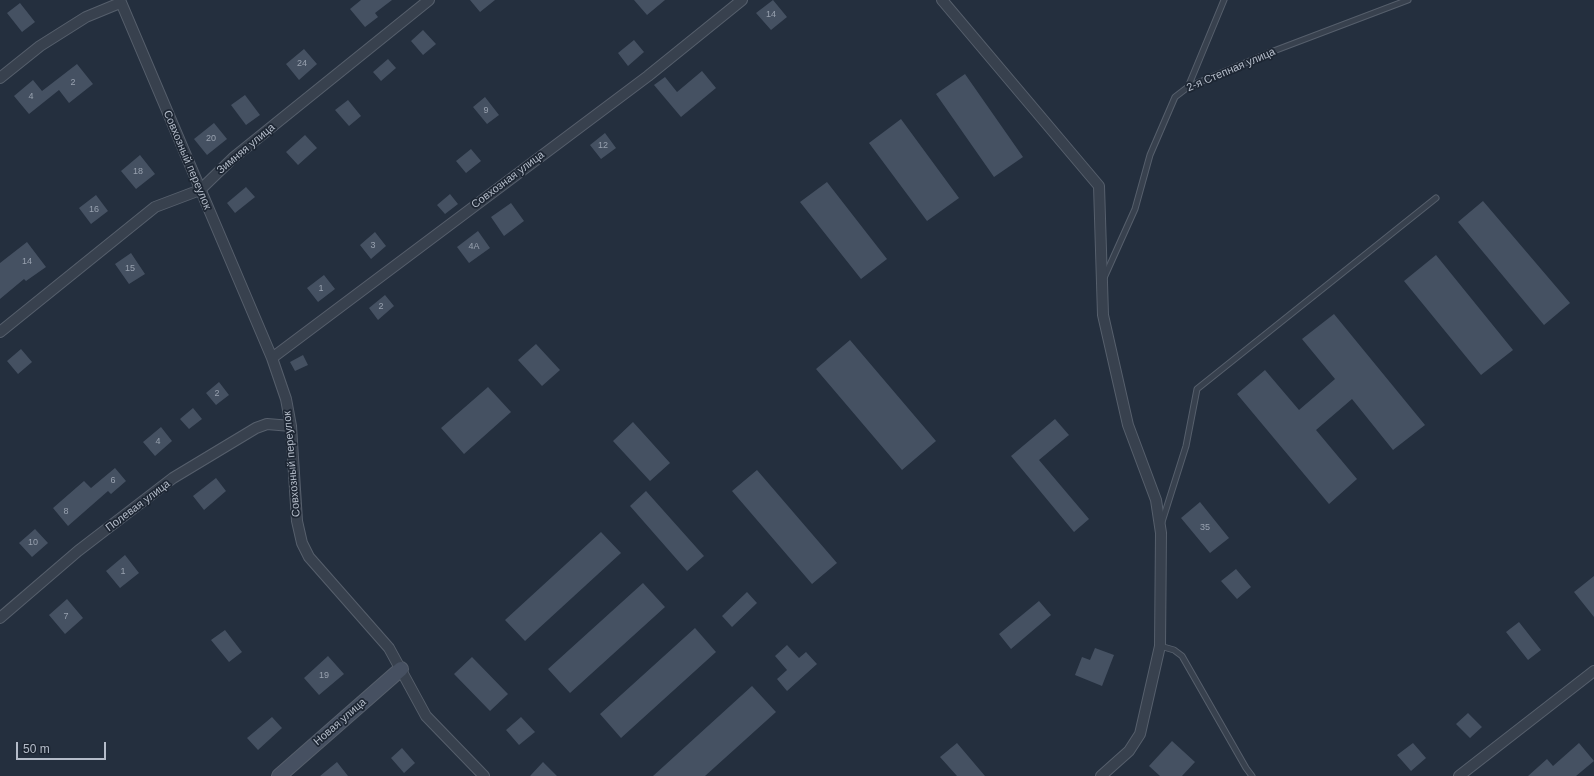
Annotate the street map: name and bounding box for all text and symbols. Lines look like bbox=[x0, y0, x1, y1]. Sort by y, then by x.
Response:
house number: 14 bbox=[766, 10, 776, 20]
street label: 2-я Степная улица bbox=[1185, 45, 1277, 95]
house number: 24 bbox=[297, 59, 307, 69]
house number: 2 bbox=[70, 78, 76, 88]
house number: 4 bbox=[28, 92, 34, 102]
house number: 9 bbox=[483, 106, 489, 116]
street label: Совхозный переулок bbox=[160, 108, 214, 212]
street label: Зимняя улица bbox=[214, 121, 278, 177]
house number: 20 bbox=[206, 134, 216, 144]
house number: 12 bbox=[598, 141, 608, 151]
street label: Совхозная улица bbox=[469, 148, 547, 212]
house number: 18 bbox=[133, 167, 143, 177]
house number: 16 bbox=[89, 205, 99, 215]
house number: 3 bbox=[370, 241, 376, 251]
house number: 4А bbox=[468, 242, 480, 252]
house number: 14 bbox=[22, 257, 32, 267]
house number: 15 bbox=[125, 264, 135, 274]
house number: 1 bbox=[318, 284, 324, 294]
house number: 2 bbox=[378, 302, 384, 312]
house number: 2 bbox=[214, 389, 220, 399]
street label: Совхозный переулок bbox=[281, 410, 303, 518]
house number: 4 bbox=[155, 437, 161, 447]
house number: 6 bbox=[110, 476, 116, 486]
street label: Полевая улица bbox=[103, 477, 173, 535]
house number: 8 bbox=[63, 507, 69, 517]
house number: 35 bbox=[1200, 523, 1210, 533]
house number: 10 bbox=[28, 538, 38, 548]
house number: 1 bbox=[120, 567, 126, 577]
house number: 7 bbox=[63, 612, 69, 622]
house number: 19 bbox=[319, 671, 329, 681]
street label: Новая улица bbox=[311, 696, 369, 748]
scale bar bbox=[18, 734, 108, 760]
text: 50 m bbox=[23, 742, 50, 756]

